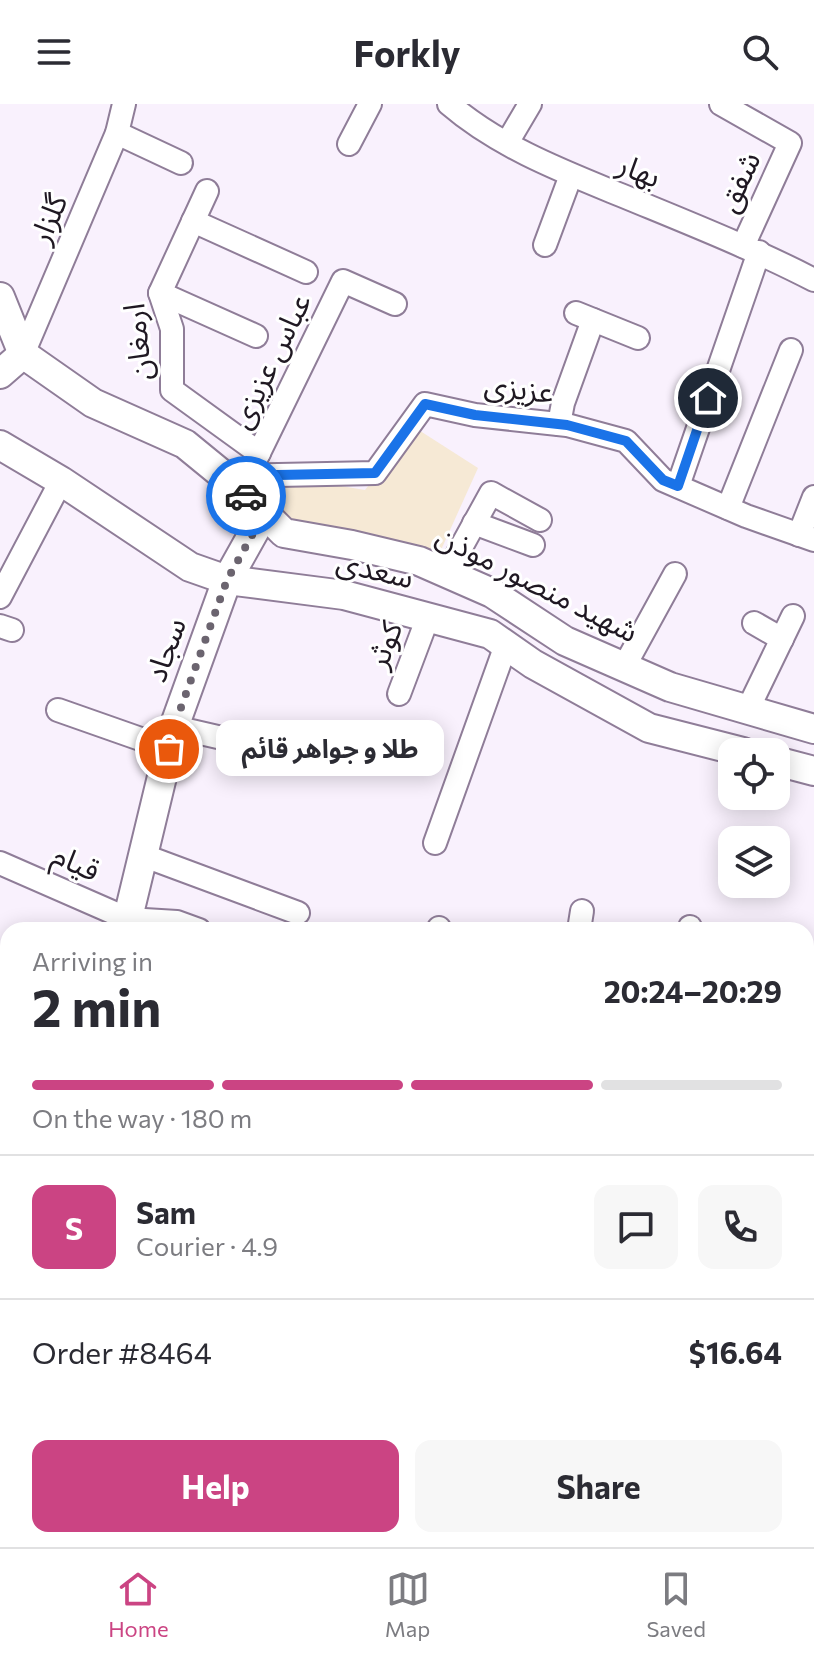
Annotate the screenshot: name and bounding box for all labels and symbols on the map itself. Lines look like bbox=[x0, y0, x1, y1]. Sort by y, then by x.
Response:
street label: بهار bbox=[612, 143, 667, 195]
street label: شفق bbox=[707, 145, 769, 218]
street label: گلزار bbox=[19, 187, 75, 250]
street label: عباس عزیزی bbox=[220, 286, 318, 434]
street label: ارمغان bbox=[113, 302, 159, 383]
street label: عزیزی bbox=[482, 364, 556, 410]
pin bbox=[674, 364, 742, 432]
courier bbox=[206, 456, 286, 536]
street label: شهید منصور موذن bbox=[430, 515, 645, 650]
street label: سعدی bbox=[333, 541, 418, 595]
street label: سجاد bbox=[135, 612, 192, 686]
street label: کوثر bbox=[357, 615, 410, 674]
pin bbox=[135, 715, 203, 783]
callout: طلا و جواهر قائم bbox=[217, 721, 445, 777]
street label: قیام bbox=[45, 834, 106, 893]

